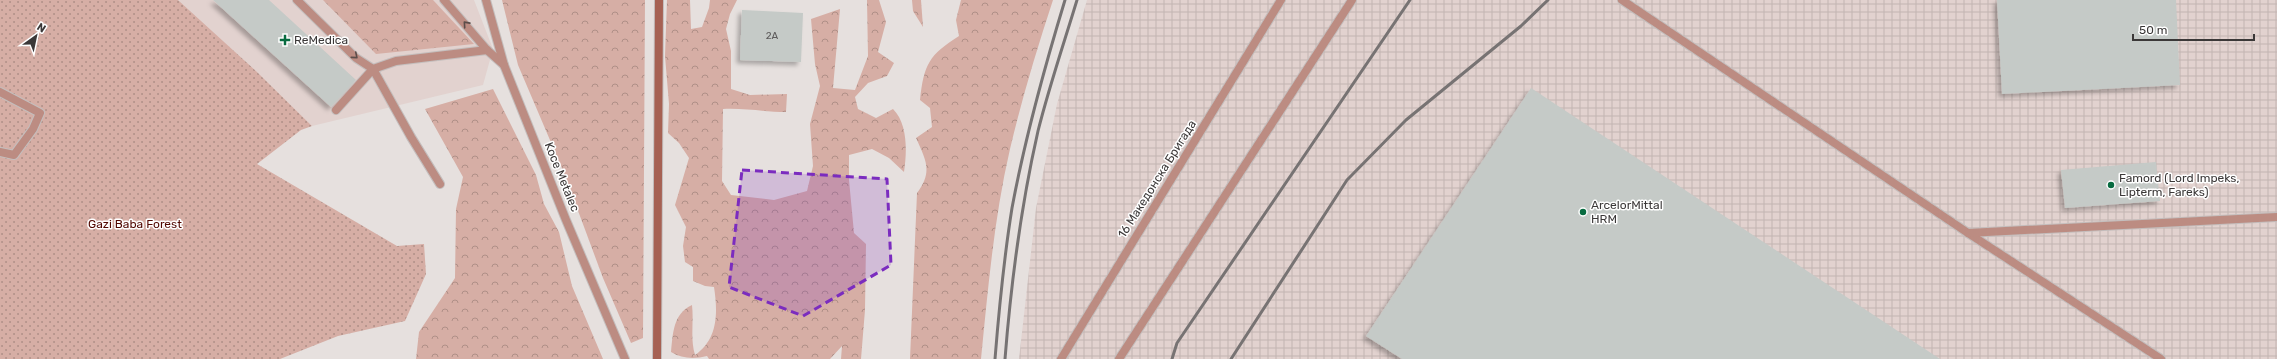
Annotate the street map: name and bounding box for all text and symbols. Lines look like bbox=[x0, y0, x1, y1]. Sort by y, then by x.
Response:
north arrow bbox=[16, 16, 56, 56]
scale bar bbox=[2133, 16, 2254, 42]
text: N bbox=[34, 20, 48, 36]
one-way arrow bbox=[464, 21, 471, 29]
text: 50 m bbox=[2139, 23, 2167, 37]
house number: 2А bbox=[766, 30, 779, 42]
place label: ReMedica bbox=[294, 33, 348, 47]
marker: ReMedica bbox=[279, 34, 291, 46]
one-way arrow bbox=[351, 52, 358, 59]
street label: 16 Македонска Бригада bbox=[1115, 118, 1199, 240]
street label: Koce Metalec bbox=[542, 140, 582, 214]
place label: Famord (Lord Impeks, Lipterm, Fareks) bbox=[2119, 171, 2239, 199]
marker: Famord (Lord Impeks, Lipterm, Fareks) bbox=[2106, 180, 2116, 190]
place label: ArcelorMittal HRM bbox=[1591, 198, 1663, 226]
marker: ArcelorMittal HRM bbox=[1578, 207, 1588, 217]
park label: Gazi Baba Forest bbox=[88, 217, 182, 231]

